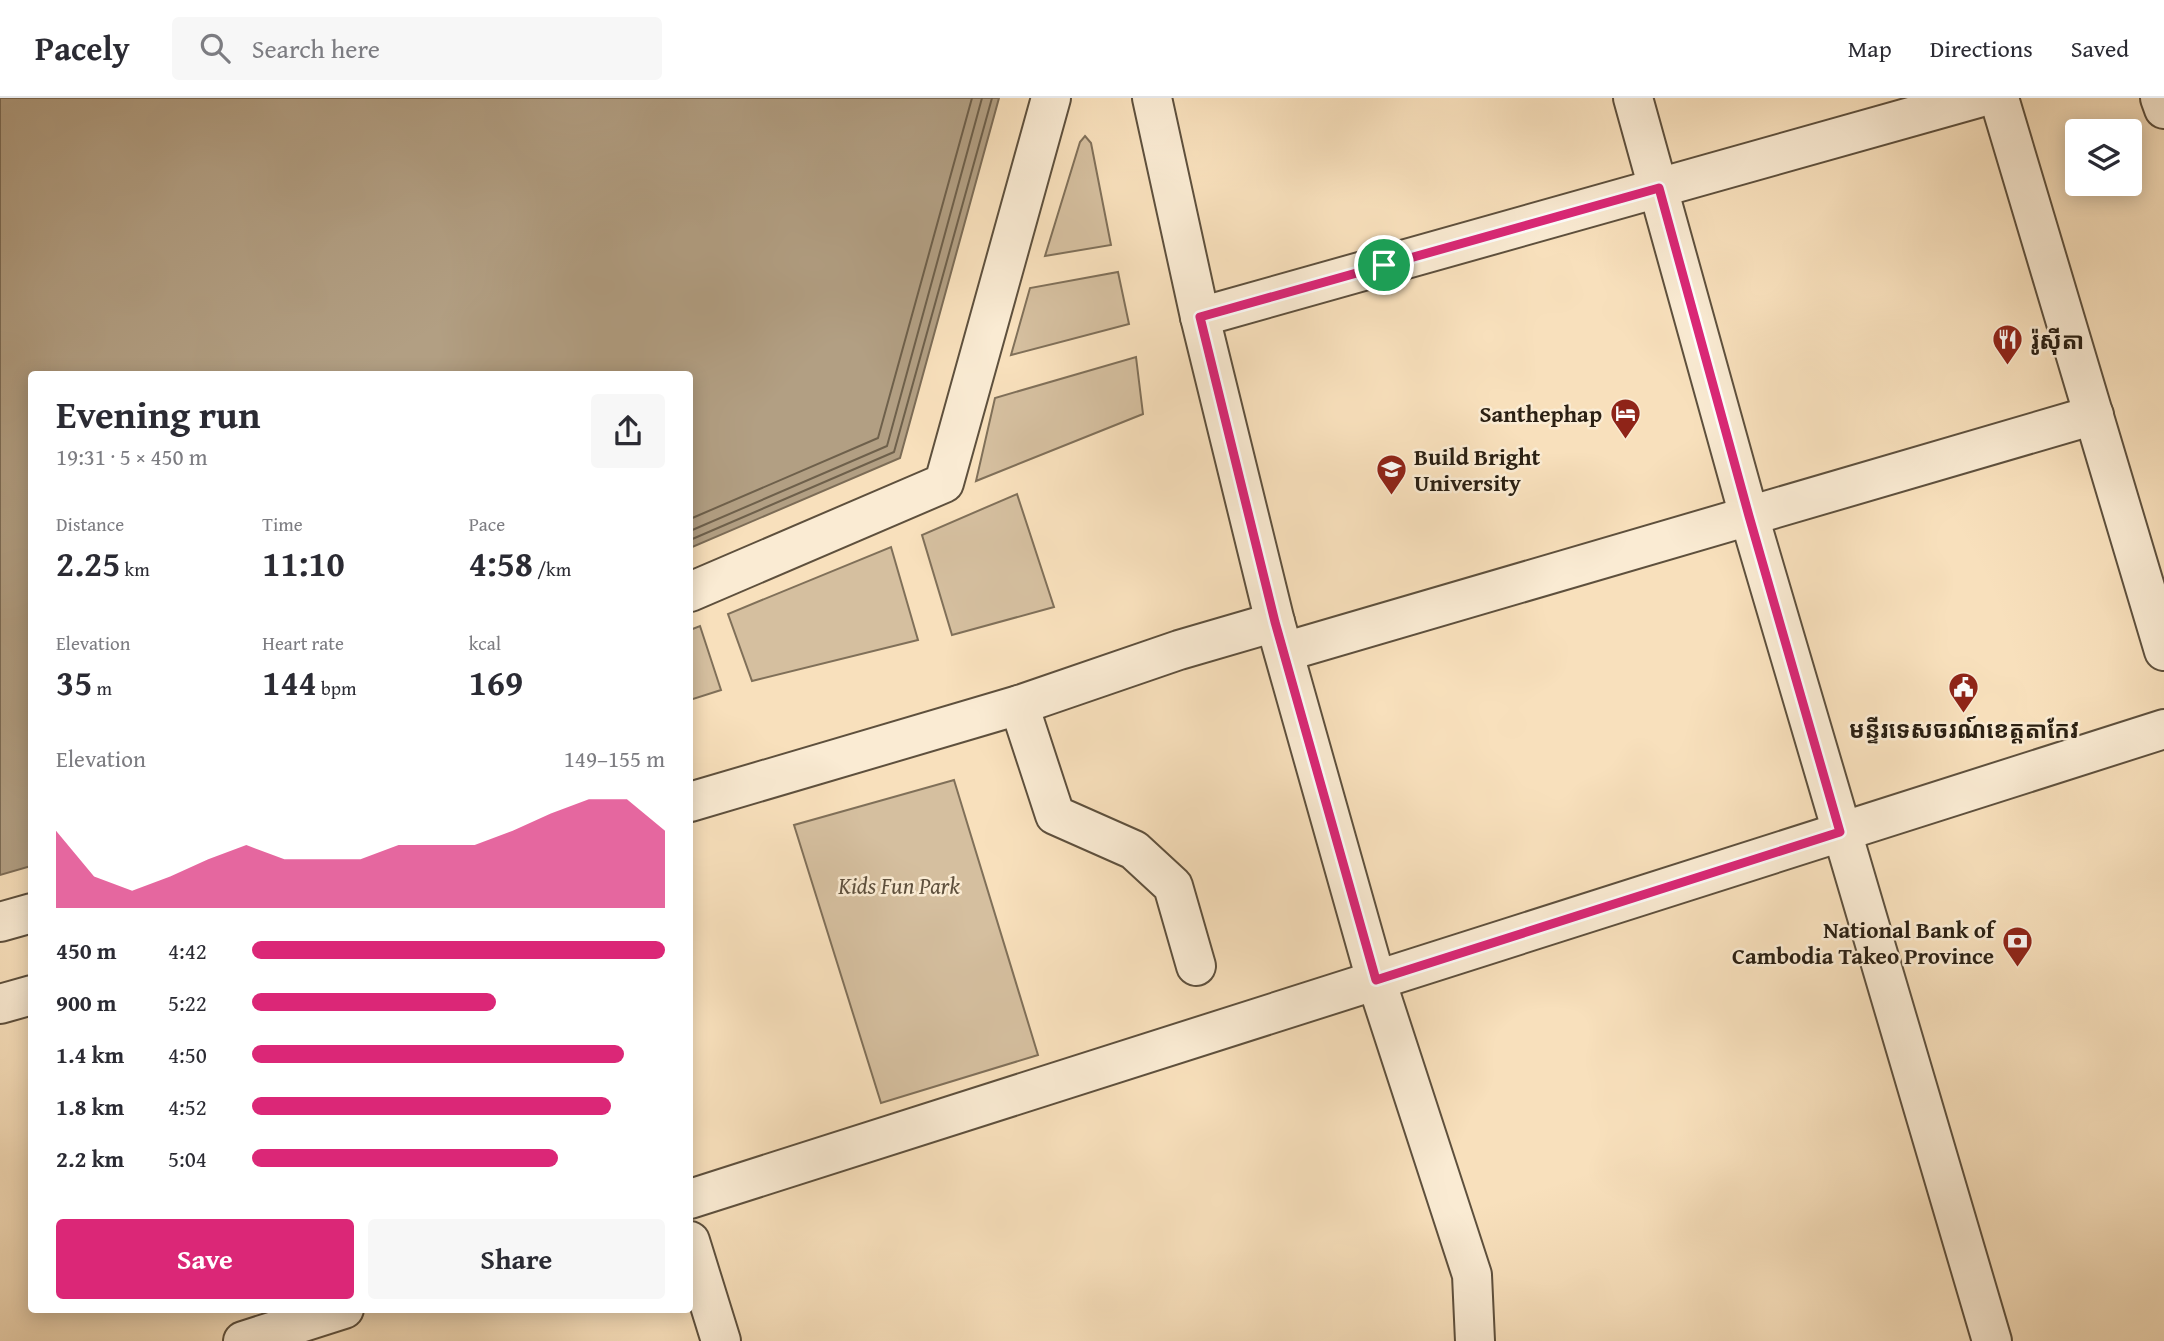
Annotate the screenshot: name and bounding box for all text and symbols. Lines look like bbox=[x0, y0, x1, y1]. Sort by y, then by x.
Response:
search box bbox=[172, 17, 662, 80]
text: Pacely bbox=[35, 24, 130, 72]
icon: search bbox=[196, 29, 234, 67]
text: Search here bbox=[252, 29, 380, 68]
text: Map bbox=[1848, 31, 1892, 66]
text: Directions bbox=[1930, 31, 2033, 66]
text: Saved bbox=[2071, 31, 2129, 66]
map controls bbox=[2065, 119, 2142, 196]
button: layers bbox=[2065, 119, 2142, 196]
pin bbox=[1354, 235, 1414, 295]
icon: arrive bbox=[1365, 246, 1403, 284]
restaurant icon: រ៉ូស៊ីតា bbox=[1991, 323, 2025, 367]
place label: រ៉ូស៊ីតា bbox=[2031, 324, 2084, 357]
text: Evening run bbox=[56, 386, 260, 442]
button: share bbox=[591, 394, 665, 468]
hotel icon: Santhephap bbox=[1608, 396, 1642, 440]
place label: Santhephap bbox=[1479, 397, 1602, 430]
text: 19:31 · 5 × 450 m bbox=[56, 440, 208, 473]
place label: Build Bright University bbox=[1414, 440, 1541, 499]
school or university icon: Build Bright University bbox=[1374, 452, 1408, 496]
text: Distance bbox=[56, 510, 124, 538]
text: Time bbox=[262, 510, 303, 538]
text: Pace bbox=[469, 510, 505, 538]
text: 2.25 bbox=[56, 538, 120, 589]
text: 11:10 bbox=[262, 538, 345, 589]
text: 4:58 bbox=[469, 538, 533, 589]
text: km bbox=[120, 555, 150, 583]
text: /km bbox=[533, 555, 571, 583]
text: Elevation bbox=[56, 629, 130, 657]
text: Heart rate bbox=[262, 629, 344, 657]
text: kcal bbox=[469, 629, 501, 657]
text: 35 bbox=[56, 657, 92, 708]
text: 144 bbox=[262, 657, 317, 708]
text: 169 bbox=[469, 657, 523, 708]
public building icon: មន្ទីរទេសចរណ៍ខេត្តតាកែវ bbox=[1947, 671, 1981, 715]
text: m bbox=[92, 674, 112, 702]
text: bpm bbox=[317, 674, 357, 702]
place label: មន្ទីរទេសចរណ៍ខេត្តតាកែវ bbox=[1849, 713, 2079, 746]
text: Elevation bbox=[56, 742, 146, 775]
text: 149–155 m bbox=[564, 742, 665, 775]
park label: Kids Fun Park bbox=[837, 869, 960, 902]
place label: National Bank of Cambodia Takeo Province bbox=[1732, 913, 1997, 972]
bank icon: National Bank of Cambodia Takeo Province bbox=[2000, 925, 2034, 969]
text: 450 m bbox=[56, 934, 117, 967]
text: 4:42 bbox=[168, 934, 207, 967]
text: 900 m bbox=[56, 986, 117, 1019]
text: 5:22 bbox=[168, 986, 207, 1019]
text: 1.4 km bbox=[56, 1038, 124, 1071]
text: 4:50 bbox=[168, 1038, 207, 1071]
text: 1.8 km bbox=[56, 1090, 124, 1123]
text: 4:52 bbox=[168, 1090, 207, 1123]
text: 2.2 km bbox=[56, 1142, 124, 1175]
text: 5:04 bbox=[168, 1142, 207, 1175]
button: Save bbox=[56, 1219, 354, 1299]
button: Share bbox=[368, 1219, 665, 1299]

